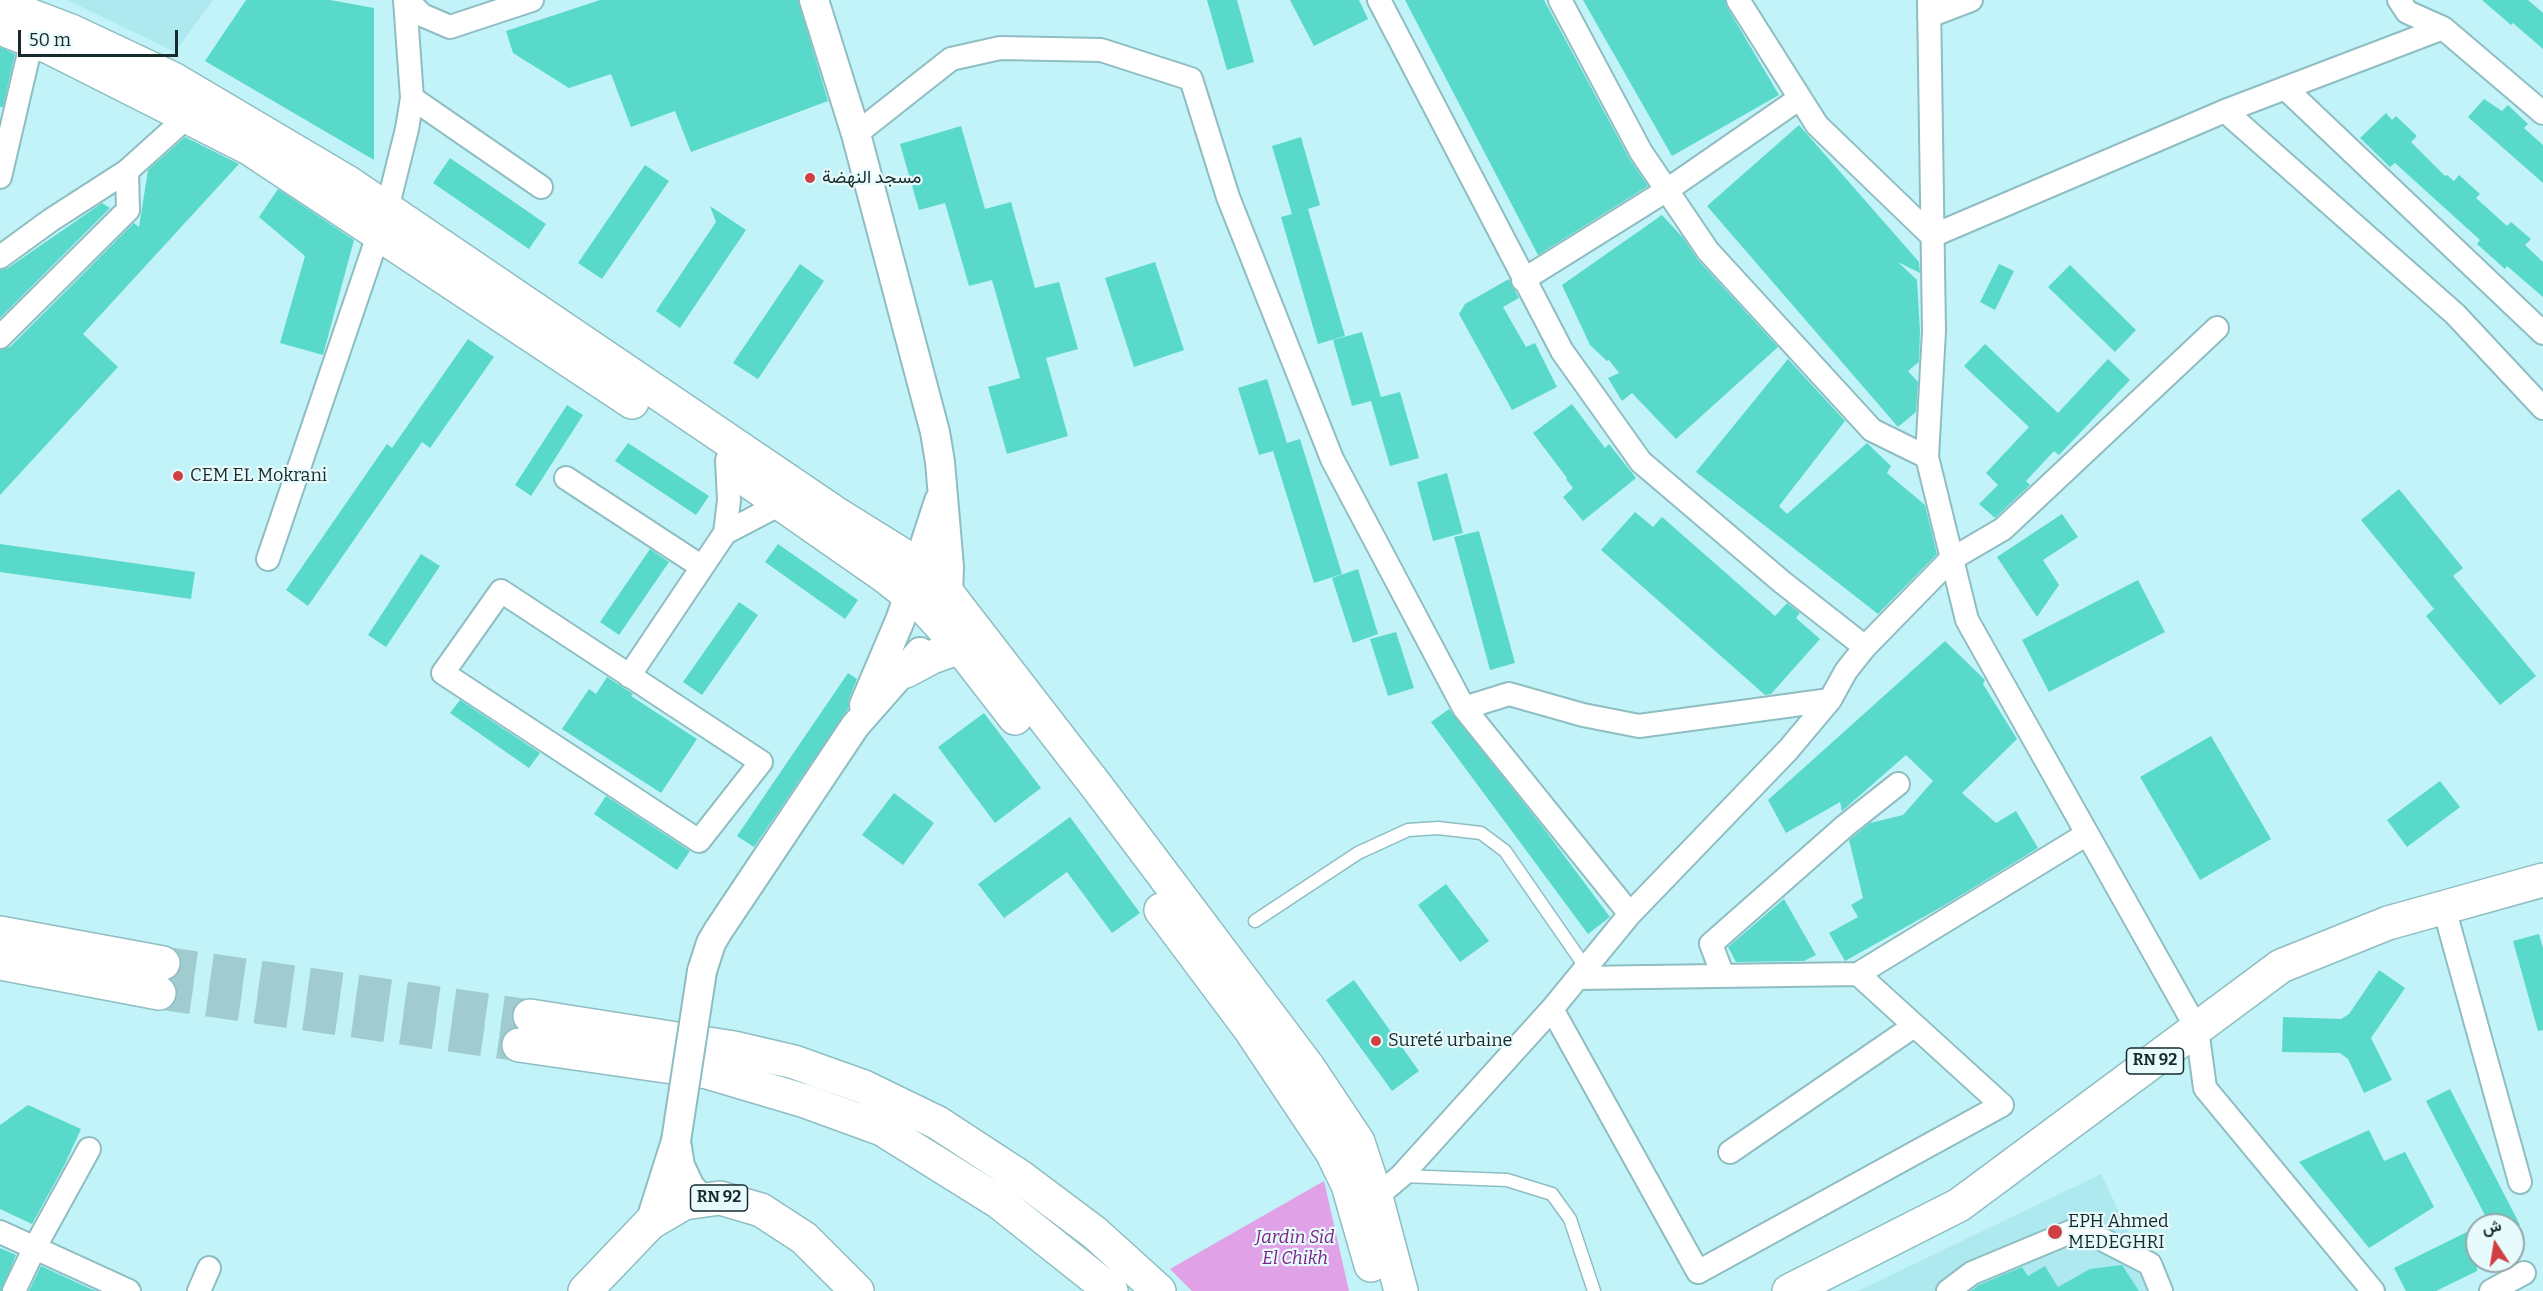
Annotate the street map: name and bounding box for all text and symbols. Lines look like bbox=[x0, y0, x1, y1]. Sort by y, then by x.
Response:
scale bar bbox=[21, 18, 182, 56]
text: 50 m bbox=[29, 29, 71, 51]
place label: مسجد النهضة bbox=[822, 167, 921, 189]
marker: مسجد النهضة bbox=[803, 171, 817, 185]
place label: CEM EL Mokrani bbox=[190, 465, 327, 487]
marker: CEM EL Mokrani bbox=[171, 469, 185, 483]
place label: Sureté urbaine bbox=[1388, 1030, 1512, 1052]
marker: Sureté urbaine bbox=[1369, 1034, 1383, 1048]
road number: RN 92 bbox=[2126, 1048, 2184, 1074]
road number: RN 92 bbox=[690, 1185, 748, 1211]
place label: EPH Ahmed MEDEGHRI bbox=[2068, 1211, 2169, 1254]
north arrow bbox=[2465, 1213, 2525, 1273]
text: ش bbox=[2480, 1216, 2503, 1238]
marker: EPH Ahmed MEDEGHRI bbox=[2046, 1223, 2064, 1241]
park label: Jardin Sid El Chikh bbox=[1256, 1227, 1334, 1270]

